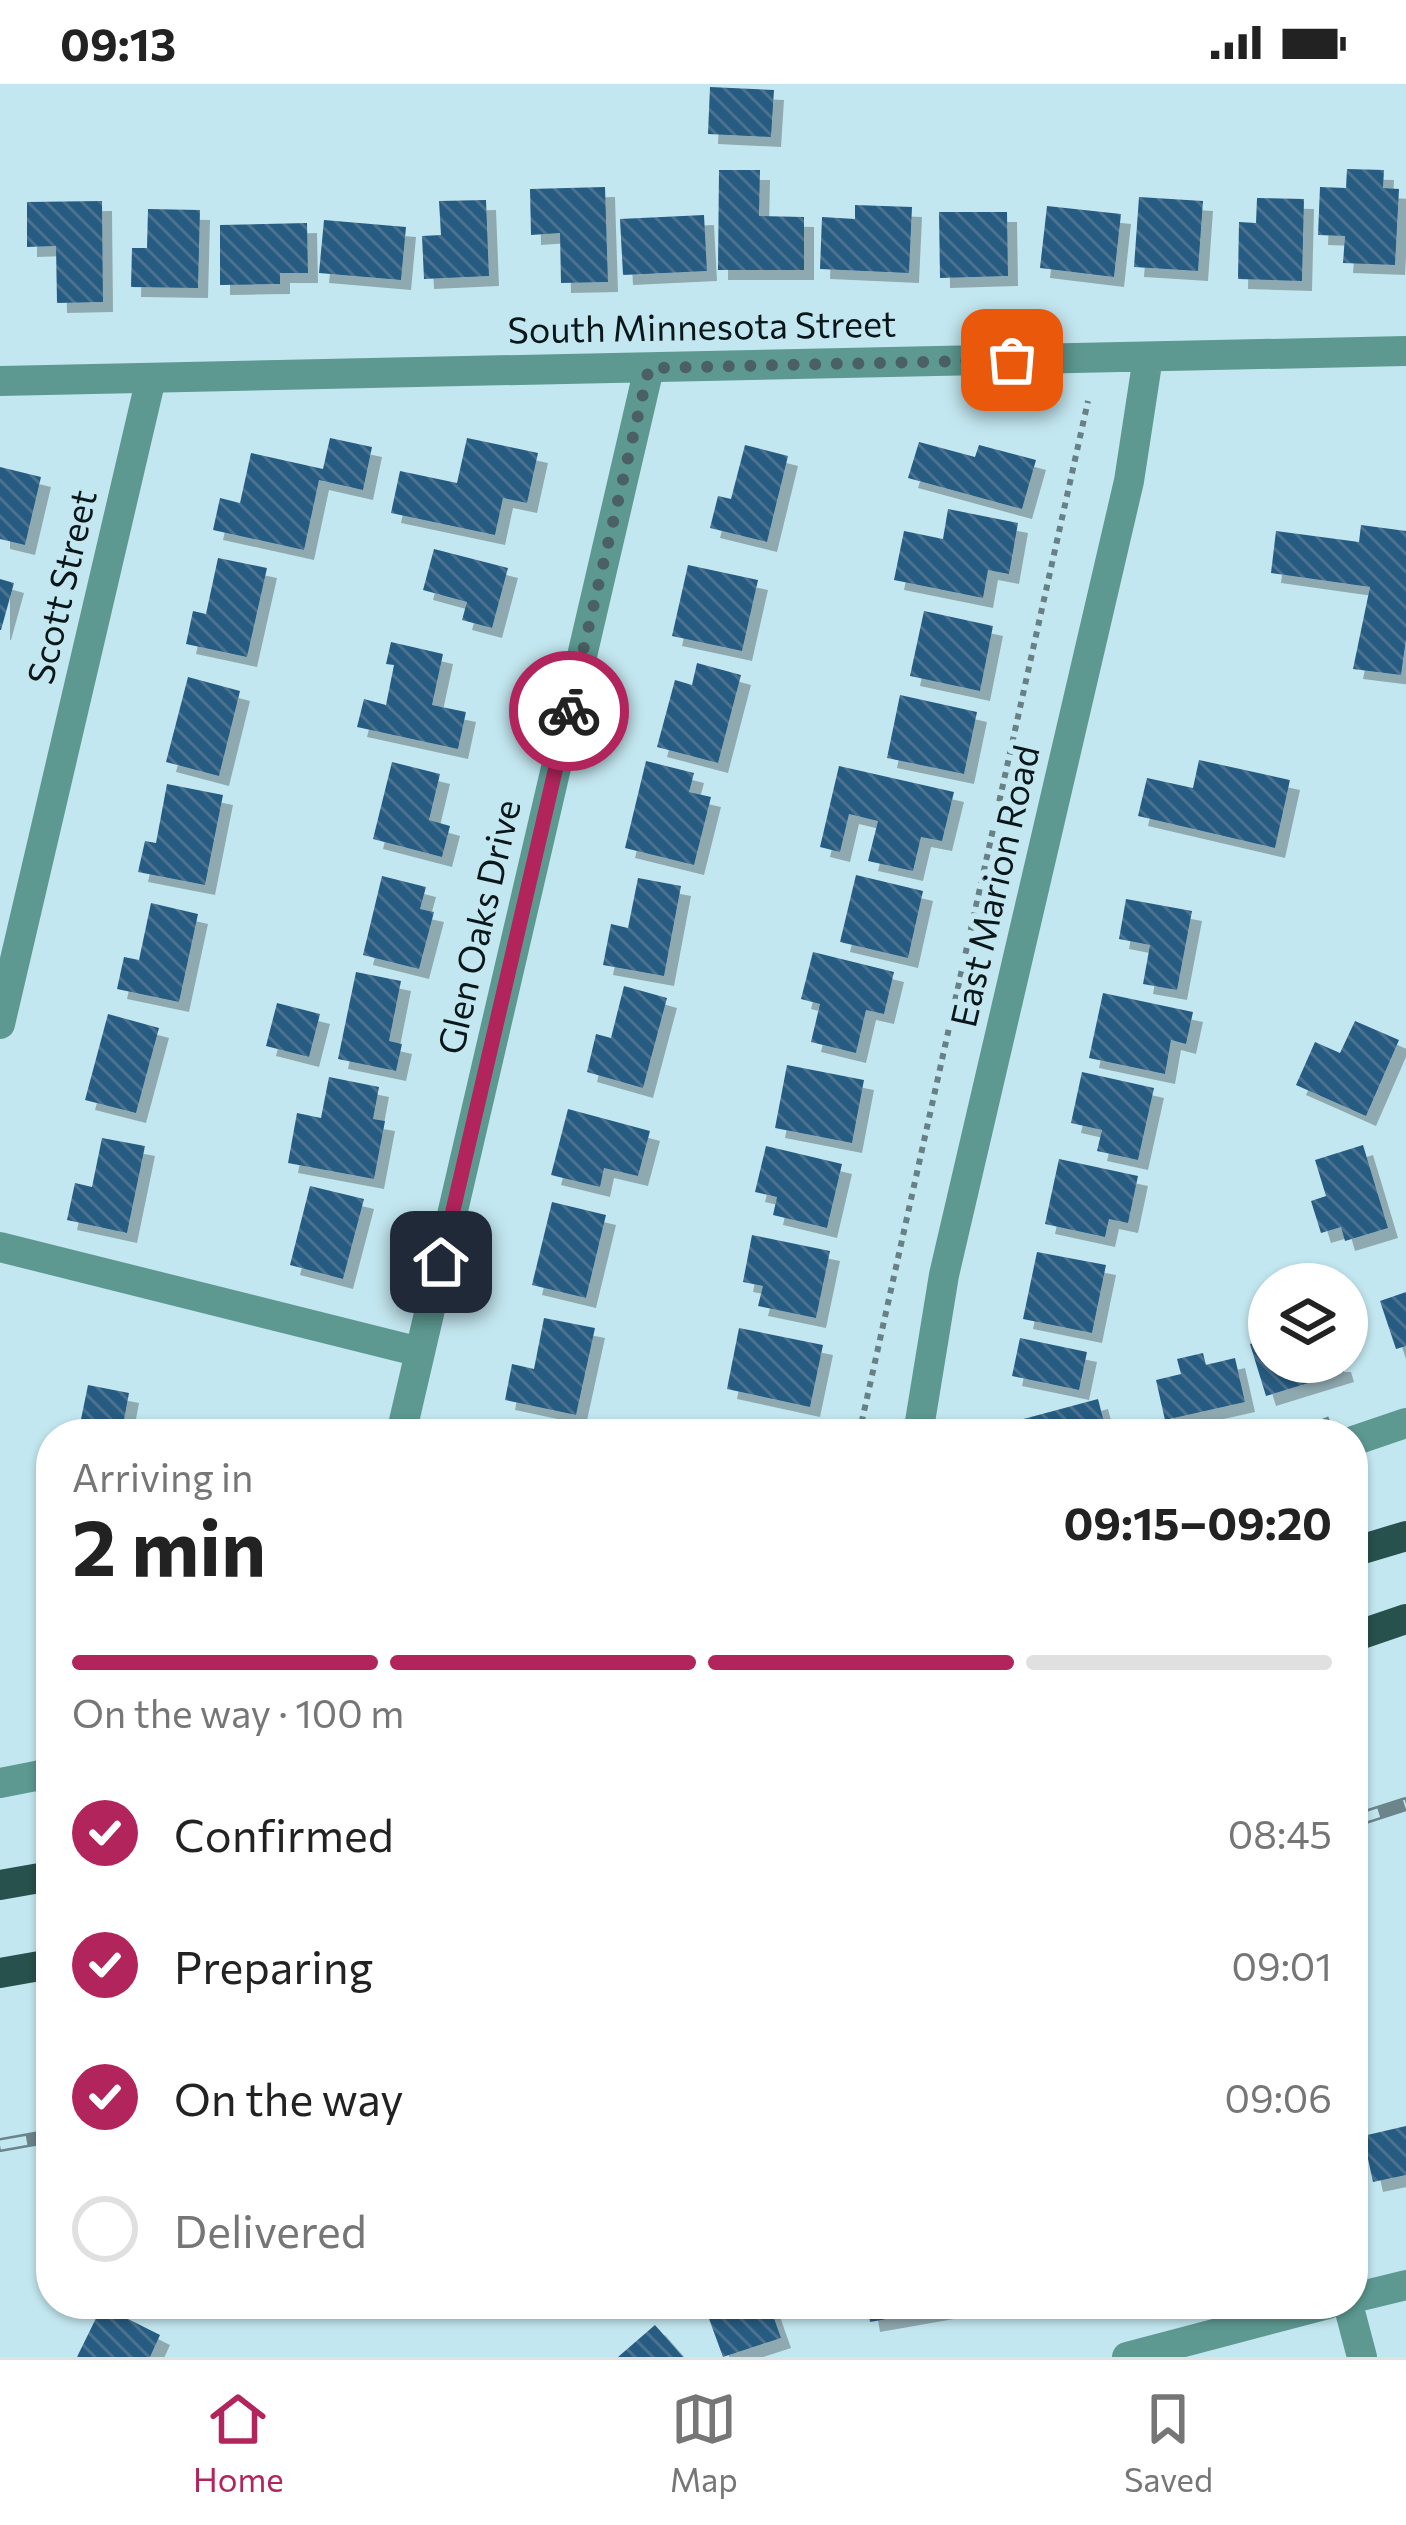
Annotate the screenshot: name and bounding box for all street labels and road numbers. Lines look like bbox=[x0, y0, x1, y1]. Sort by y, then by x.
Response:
street label: South Minnesota Street bbox=[507, 300, 897, 350]
street label: Scott Street bbox=[16, 485, 104, 688]
street label: East Marion Road bbox=[939, 740, 1047, 1031]
street label: Glen Oaks Drive bbox=[426, 795, 528, 1058]

